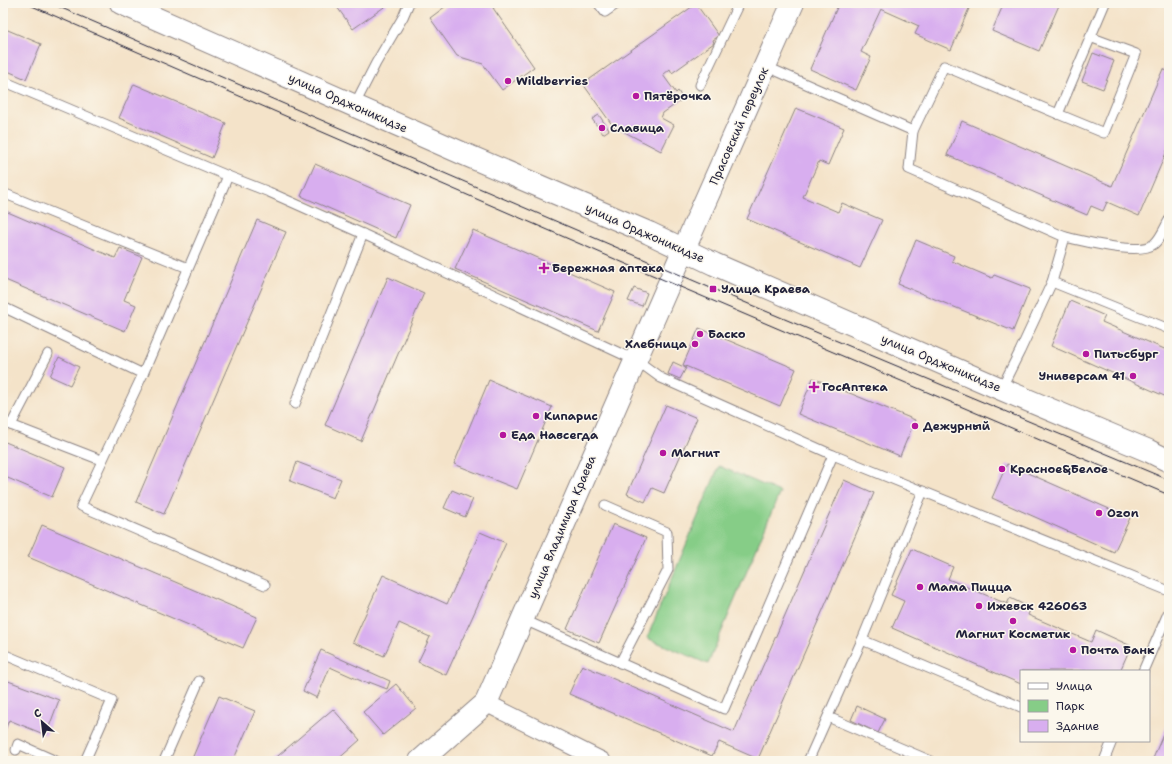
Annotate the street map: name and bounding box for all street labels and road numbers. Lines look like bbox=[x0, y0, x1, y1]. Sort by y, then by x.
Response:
street label: Прасовский переулок bbox=[706, 64, 772, 187]
street label: улица Орджоникидзе bbox=[286, 70, 410, 137]
street label: улица Орджоникидзе bbox=[583, 200, 707, 267]
street label: улица Орджоникидзе bbox=[879, 330, 1004, 396]
street label: улица Владимира Краева bbox=[524, 452, 600, 601]

